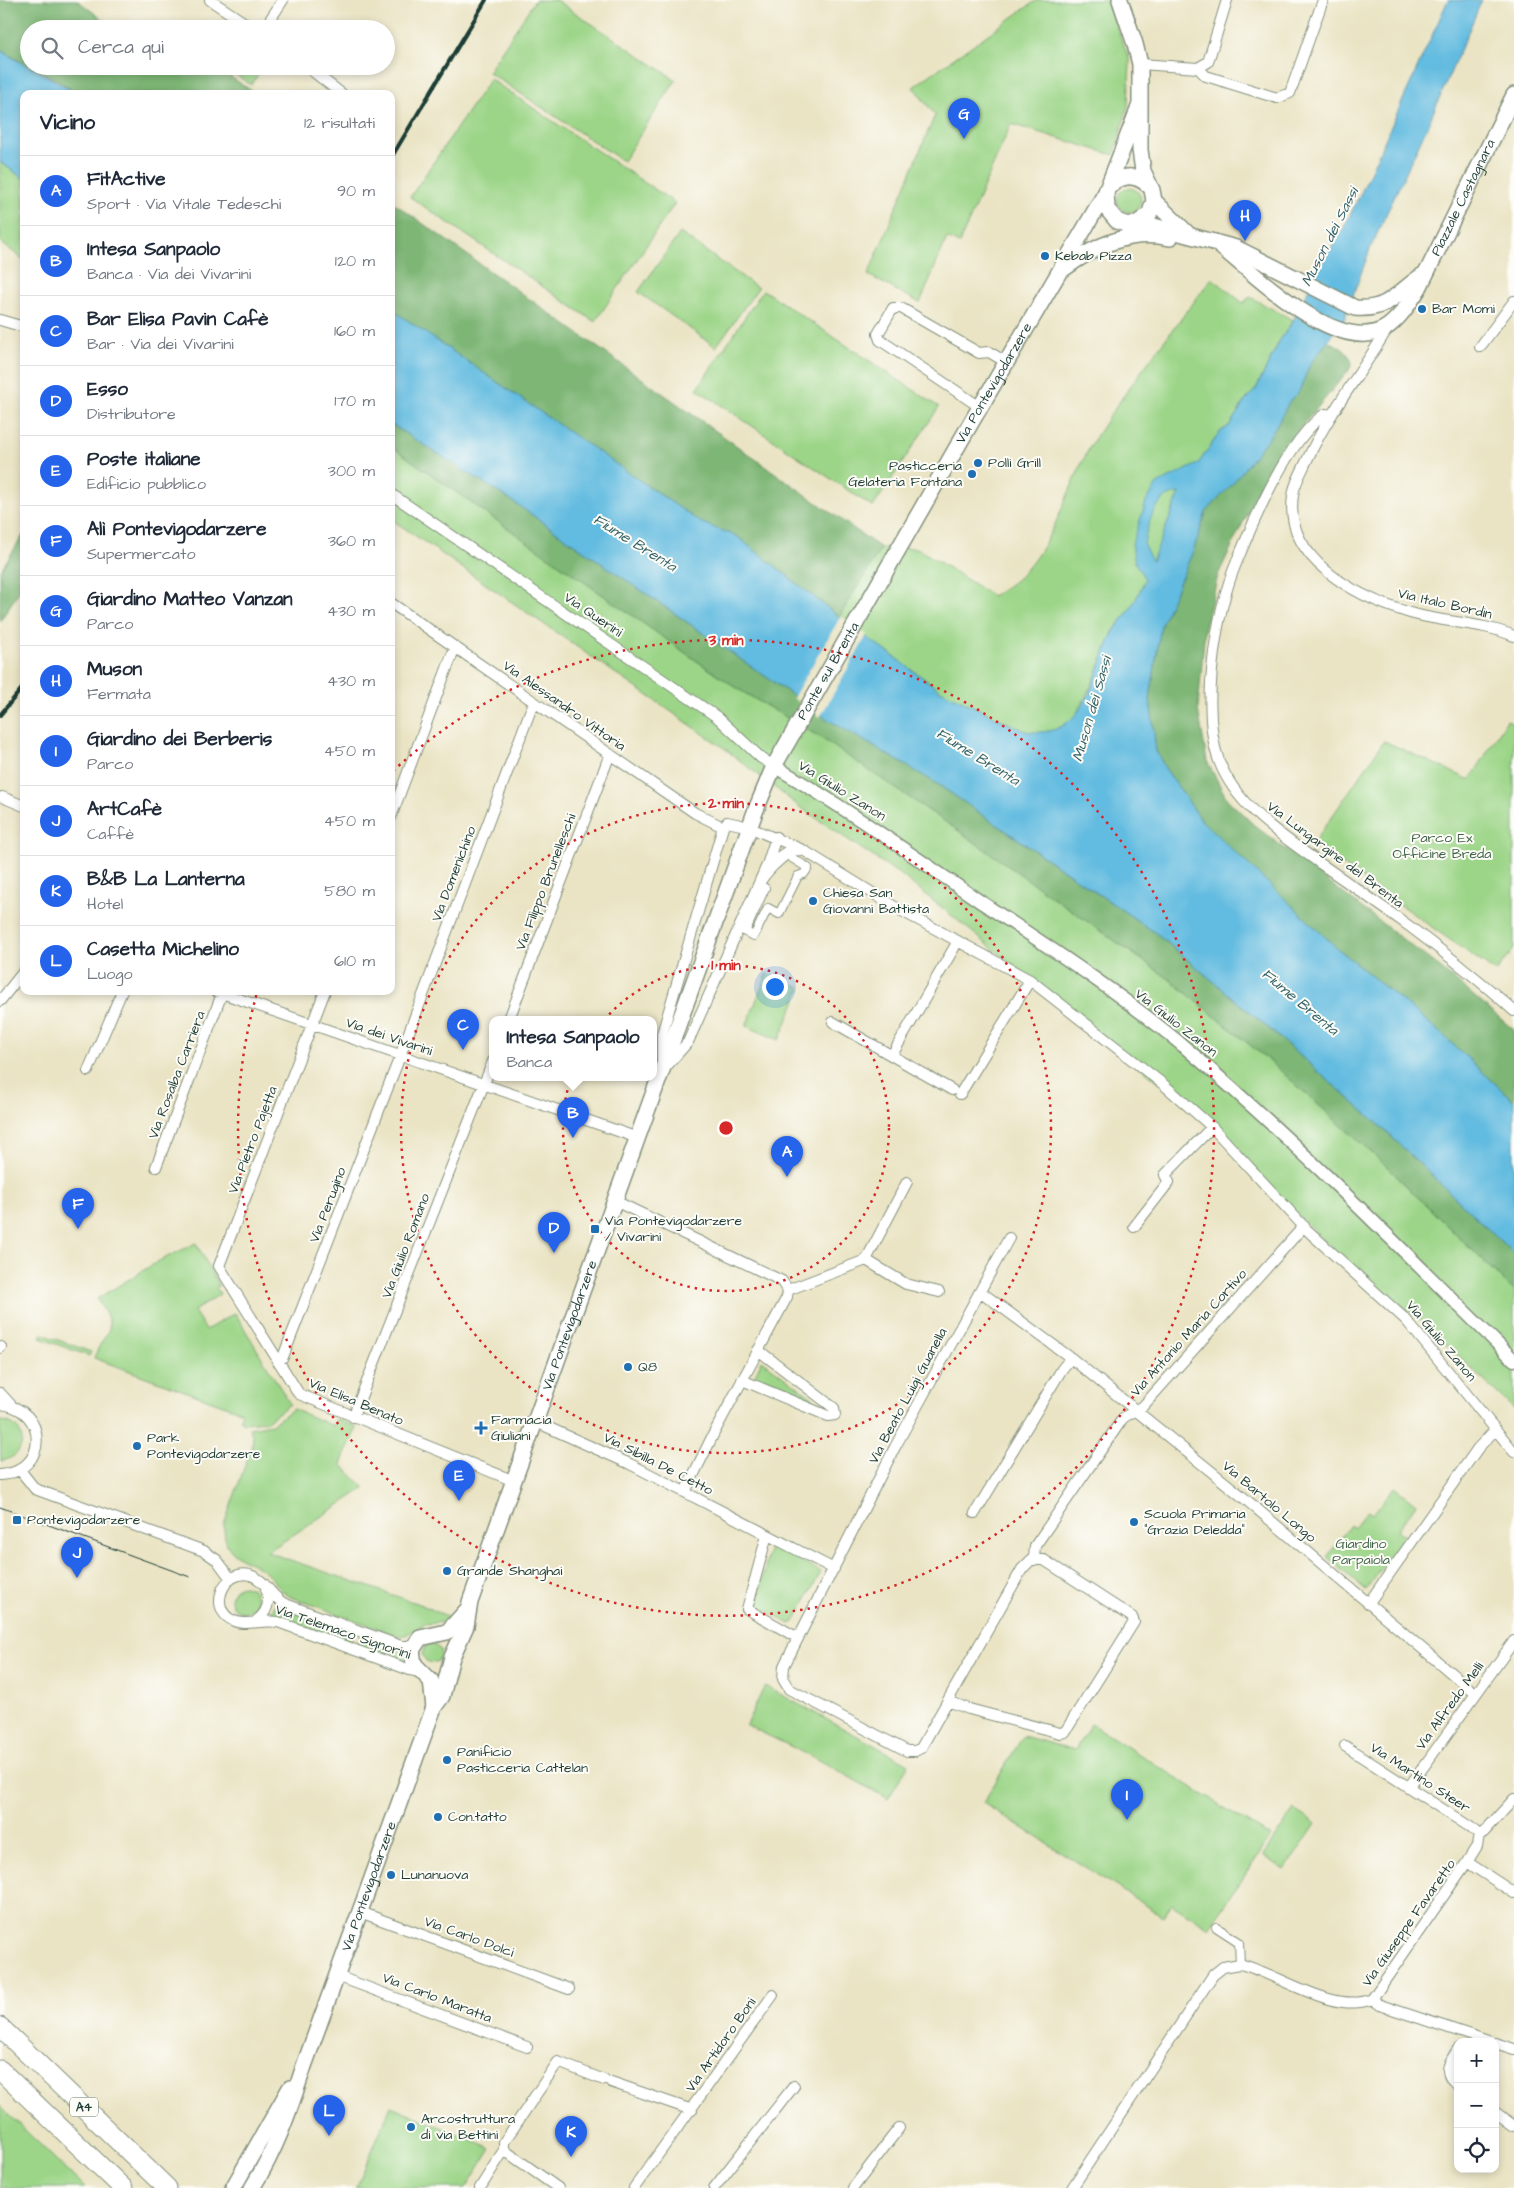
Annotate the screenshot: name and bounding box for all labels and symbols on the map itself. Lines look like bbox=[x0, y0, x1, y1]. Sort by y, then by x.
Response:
pin: G bbox=[948, 98, 980, 139]
street label: Piazzale Castagnara bbox=[1426, 136, 1501, 259]
water label: Muson dei Sassi bbox=[1296, 183, 1365, 290]
pin: H bbox=[1229, 200, 1261, 241]
place label: Kebab Pizza bbox=[1055, 246, 1132, 266]
marker: Kebab Pizza bbox=[1039, 250, 1051, 262]
place label: Bar Momi bbox=[1432, 299, 1495, 319]
marker: Bar Momi bbox=[1416, 303, 1428, 315]
street label: Via Pontevigodarzere bbox=[951, 319, 1037, 448]
place label: Polli Grill bbox=[988, 453, 1041, 473]
place label: Pasticceria Gelateria Fontana bbox=[848, 456, 962, 492]
marker: Polli Grill bbox=[972, 457, 984, 469]
marker: Pasticceria Gelateria Fontana bbox=[966, 468, 978, 480]
water label: Fiume Brenta bbox=[589, 509, 682, 578]
street label: Via Italo Bordin bbox=[1396, 583, 1494, 625]
street label: Via Querini bbox=[560, 588, 626, 642]
street label: Ponte sul Brenta bbox=[792, 619, 864, 724]
text: 3 min bbox=[707, 630, 744, 651]
water label: Muson dei Sassi bbox=[1067, 652, 1117, 764]
street label: Via Alessandro Vittoria bbox=[498, 656, 630, 756]
water label: Fiume Brenta bbox=[932, 723, 1025, 792]
street label: Via Giulio Zanon bbox=[794, 756, 890, 826]
text: 2 min bbox=[707, 793, 745, 814]
street label: Via Lungargine del Brenta bbox=[1262, 797, 1408, 913]
street label: Via Filippo Brunelleschi bbox=[511, 811, 581, 953]
street label: Via Domenichino bbox=[427, 823, 481, 925]
park label: Parco Ex Officine Breda bbox=[1393, 828, 1491, 864]
place label: Chiesa San Giovanni Battista bbox=[823, 883, 929, 919]
marker: Chiesa San Giovanni Battista bbox=[807, 895, 819, 907]
text: 1 min bbox=[711, 955, 741, 976]
water label: Fiume Brenta bbox=[1257, 964, 1344, 1041]
your location bbox=[762, 974, 788, 1000]
street label: Via Giulio Zanon bbox=[1130, 984, 1222, 1062]
street label: Via Rosalba Carriera bbox=[143, 1008, 211, 1142]
pin: C bbox=[447, 1009, 479, 1050]
street label: Via dei Vivarini bbox=[343, 1013, 435, 1061]
street label: Via Pietro Pajetta bbox=[223, 1083, 283, 1197]
pin: B bbox=[557, 1097, 589, 1138]
centre of rings bbox=[717, 1119, 735, 1137]
pin: A bbox=[771, 1136, 803, 1177]
street label: Via Perugino bbox=[304, 1164, 352, 1246]
pin: F bbox=[62, 1188, 94, 1229]
street label: Via Giulio Romano bbox=[377, 1190, 435, 1301]
place label: Via Pontevigodarzere / Vivarini bbox=[605, 1211, 742, 1247]
pin: D bbox=[538, 1212, 570, 1253]
marker: Via Pontevigodarzere / Vivarini bbox=[589, 1223, 601, 1235]
street label: Via Pontevigodarzere bbox=[537, 1257, 603, 1393]
street label: Via Antonio Maria Cortivo bbox=[1126, 1265, 1252, 1401]
street label: Via Giulio Zanon bbox=[1401, 1296, 1481, 1386]
street label: Via Beato Luigi Guanella bbox=[864, 1325, 952, 1467]
place label: Q8 bbox=[638, 1357, 657, 1377]
marker: Q8 bbox=[622, 1361, 634, 1373]
street label: Via Elisa Benato bbox=[306, 1373, 407, 1431]
place label: Farmacia Giuliani bbox=[491, 1410, 552, 1446]
marker: Farmacia Giuliani bbox=[475, 1422, 487, 1434]
place label: Park Pontevigodarzere bbox=[147, 1428, 261, 1464]
street label: Via Sibilla De Cetto bbox=[600, 1428, 716, 1500]
marker: Park Pontevigodarzere bbox=[131, 1440, 143, 1452]
street label: Via Bartolo Longo bbox=[1218, 1457, 1320, 1547]
pin: E bbox=[443, 1460, 475, 1501]
place label: Scuola Primaria "Grazia Deledda" bbox=[1144, 1504, 1246, 1540]
place label: Pontevigodarzere bbox=[27, 1510, 141, 1530]
marker: Pontevigodarzere bbox=[11, 1514, 23, 1526]
marker: Scuola Primaria "Grazia Deledda" bbox=[1128, 1516, 1140, 1528]
park label: Giardino Parpaiola bbox=[1332, 1534, 1390, 1570]
pin: J bbox=[61, 1537, 93, 1578]
place label: Grande Shanghai bbox=[457, 1561, 562, 1581]
marker: Grande Shanghai bbox=[441, 1565, 453, 1577]
street label: Via Telemaco Signorini bbox=[273, 1599, 413, 1665]
street label: Via Alfredo Melli bbox=[1411, 1658, 1489, 1754]
street label: Via Martino Steer bbox=[1366, 1738, 1474, 1818]
place label: Panificio Pasticceria Cattelan bbox=[457, 1742, 588, 1778]
marker: Panificio Pasticceria Cattelan bbox=[441, 1754, 453, 1766]
pin: I bbox=[1111, 1779, 1143, 1820]
place label: Con.tatto bbox=[448, 1807, 507, 1827]
marker: Con.tatto bbox=[432, 1811, 444, 1823]
street label: Via Pontevigodarzere bbox=[336, 1818, 402, 1954]
street label: Via Giuseppe Favaretto bbox=[1357, 1855, 1461, 1991]
place label: Lunanuova bbox=[401, 1865, 468, 1885]
marker: Lunanuova bbox=[385, 1869, 397, 1881]
street label: Via Carlo Dolci bbox=[421, 1911, 517, 1963]
street label: Via Carlo Maratta bbox=[379, 1968, 495, 2028]
street label: Via Artidoro Boni bbox=[681, 1994, 761, 2096]
pin: L bbox=[313, 2095, 345, 2136]
road number: A4 bbox=[70, 2098, 98, 2116]
place label: Arcostruttura di via Bettini bbox=[421, 2109, 515, 2145]
pin: K bbox=[555, 2116, 587, 2157]
marker: Arcostruttura di via Bettini bbox=[405, 2121, 417, 2133]

